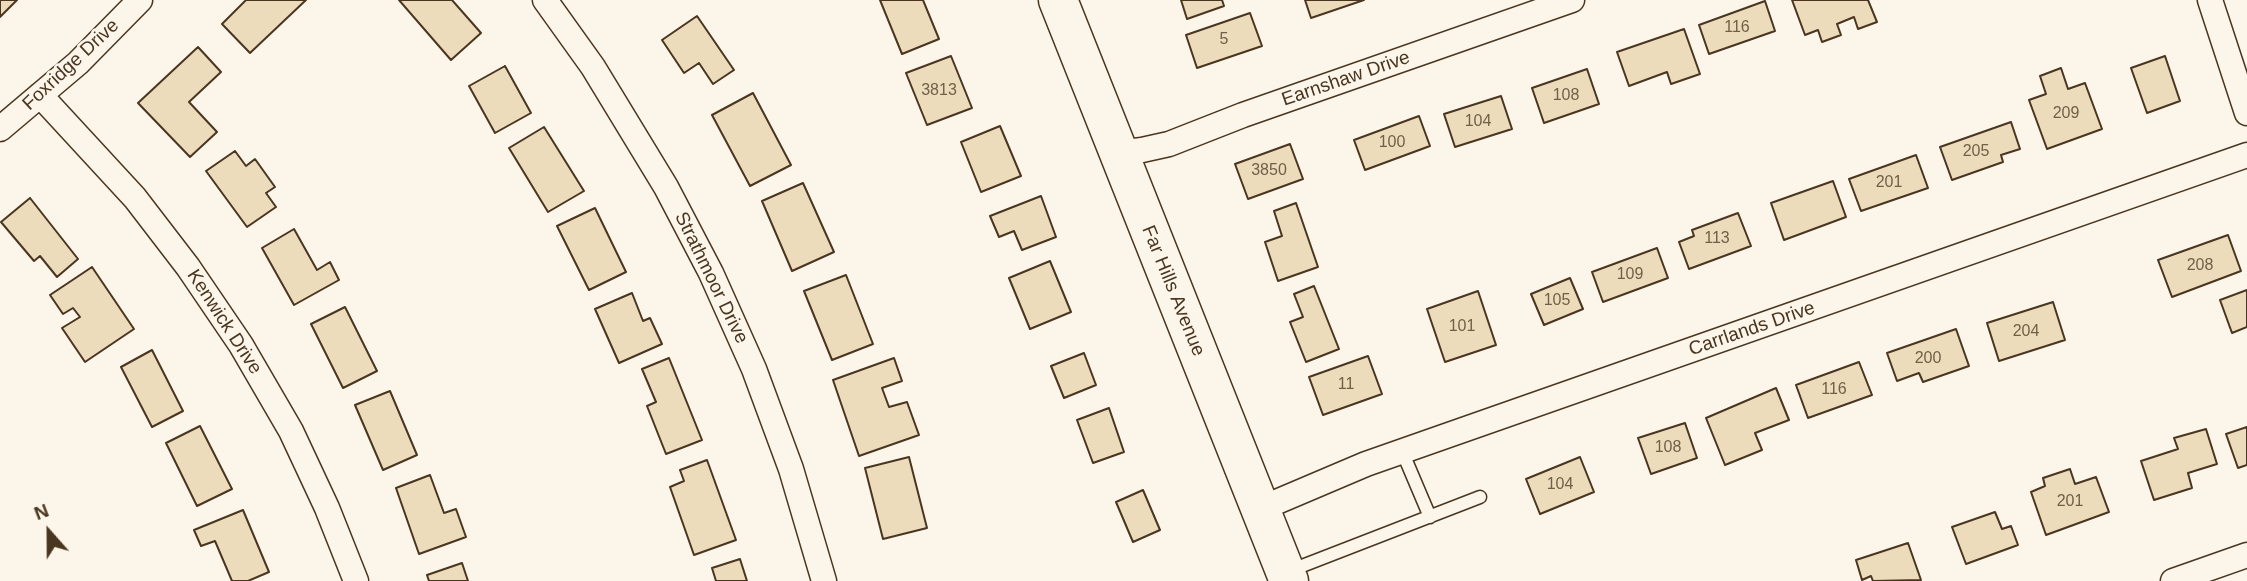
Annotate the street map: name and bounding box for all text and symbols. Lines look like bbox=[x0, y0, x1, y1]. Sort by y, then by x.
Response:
street label: Foxridge Drive bbox=[18, 15, 124, 115]
house number: 116 bbox=[1724, 18, 1750, 38]
house number: 5 bbox=[1220, 30, 1228, 50]
street label: Earnshaw Drive bbox=[1279, 46, 1413, 112]
house number: 3813 bbox=[921, 81, 957, 101]
house number: 108 bbox=[1553, 86, 1579, 106]
house number: 209 bbox=[2053, 104, 2079, 124]
house number: 104 bbox=[1465, 112, 1491, 132]
house number: 100 bbox=[1379, 133, 1405, 153]
house number: 205 bbox=[1963, 142, 1989, 162]
house number: 3850 bbox=[1251, 161, 1287, 181]
house number: 201 bbox=[1876, 173, 1902, 193]
street label: Strathmoor Drive bbox=[669, 208, 753, 348]
street label: Far Hills Avenue bbox=[1136, 222, 1210, 360]
house number: 113 bbox=[1704, 229, 1730, 249]
house number: 208 bbox=[2187, 256, 2213, 276]
street label: Kenwick Drive bbox=[182, 265, 266, 379]
house number: 109 bbox=[1617, 265, 1643, 285]
house number: 105 bbox=[1544, 291, 1570, 311]
street label: Carrlands Drive bbox=[1686, 297, 1818, 361]
house number: 101 bbox=[1449, 317, 1475, 337]
house number: 204 bbox=[2013, 322, 2039, 342]
house number: 200 bbox=[1915, 349, 1941, 369]
house number: 11 bbox=[1338, 375, 1354, 395]
house number: 116 bbox=[1821, 380, 1847, 400]
house number: 108 bbox=[1655, 438, 1681, 458]
house number: 104 bbox=[1547, 475, 1573, 495]
house number: 201 bbox=[2057, 492, 2083, 512]
north arrow bbox=[14, 497, 84, 567]
text: N bbox=[31, 500, 51, 524]

